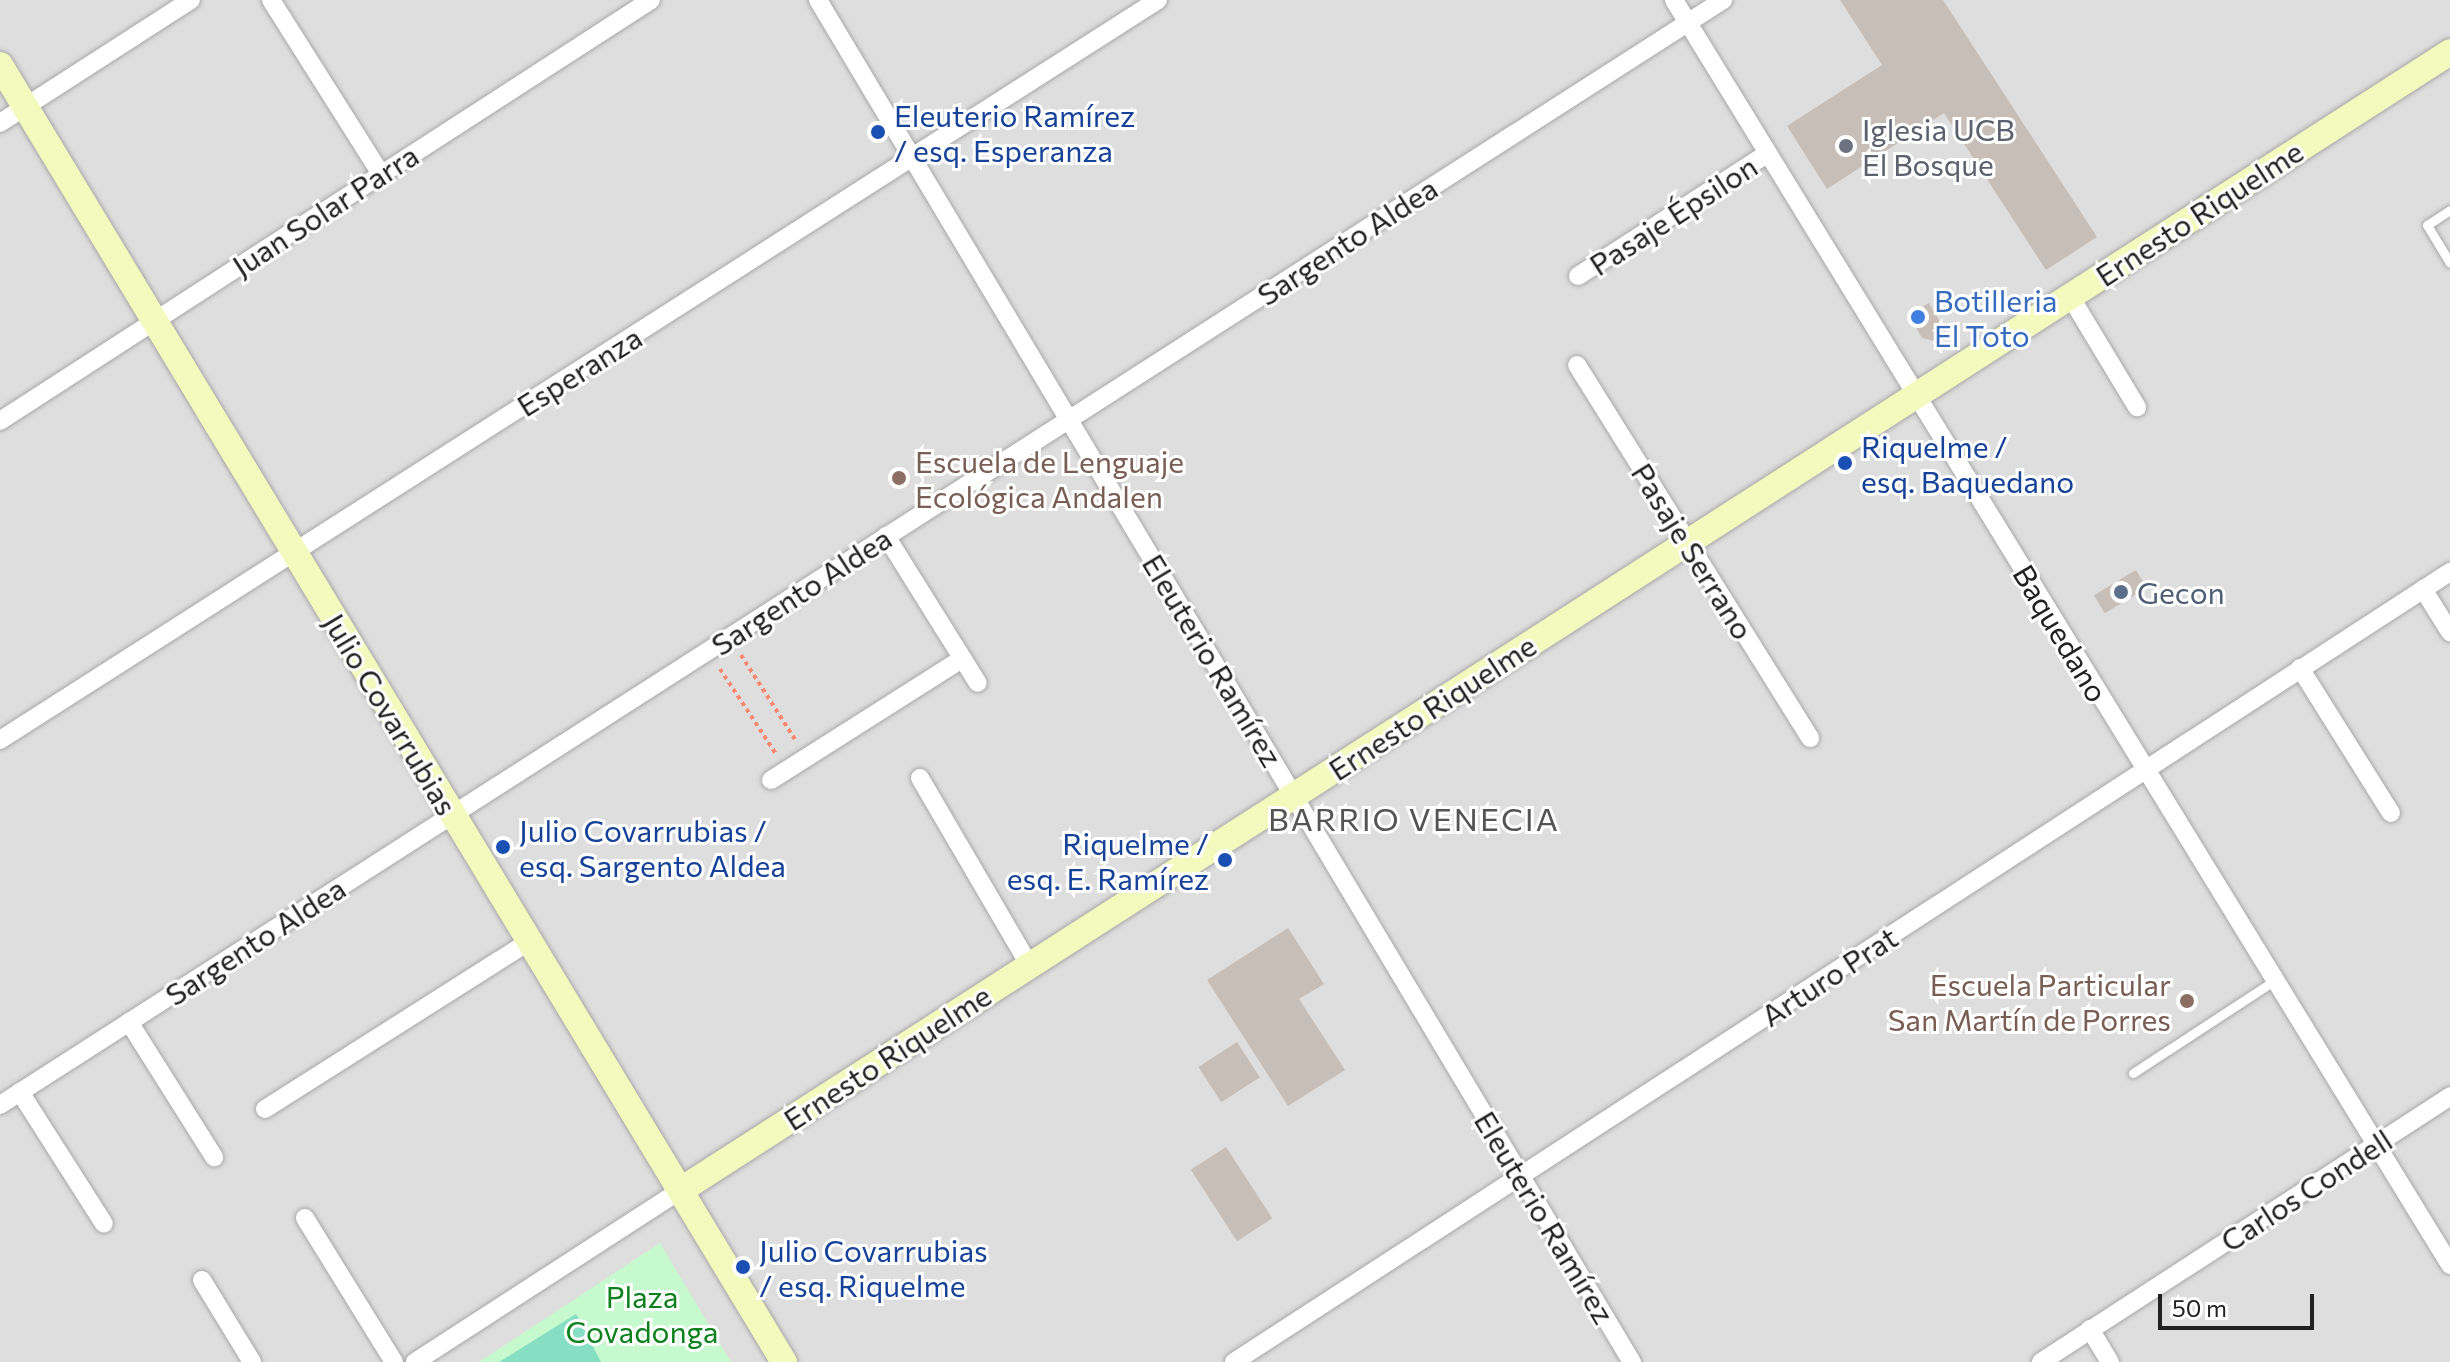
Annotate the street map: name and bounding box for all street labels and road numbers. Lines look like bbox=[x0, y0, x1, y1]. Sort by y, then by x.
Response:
street label: Ernesto Riquelme bbox=[2089, 133, 2309, 293]
street label: Juan Solar Parra bbox=[225, 136, 425, 284]
street label: Pasaje Épsilon bbox=[1583, 148, 1763, 282]
street label: Sargento Aldea bbox=[1250, 169, 1444, 313]
street label: Esperanza bbox=[510, 319, 648, 423]
street label: Pasaje Serrano bbox=[1624, 456, 1762, 646]
street label: Sargento Aldea bbox=[704, 519, 898, 663]
street label: Eleuterio Ramírez bbox=[1135, 547, 1291, 773]
street label: Baquedano bbox=[2006, 558, 2116, 708]
street label: Julio Covarrubias bbox=[317, 607, 465, 821]
street label: Ernesto Riquelme bbox=[1322, 627, 1542, 787]
street label: Sargento Aldea bbox=[158, 869, 352, 1013]
street label: Arturo Prat bbox=[1754, 919, 1904, 1033]
street label: Ernesto Riquelme bbox=[777, 977, 997, 1137]
street label: Eleuterio Ramírez bbox=[1467, 1104, 1623, 1330]
street label: Carlos Condell bbox=[2214, 1121, 2398, 1259]

